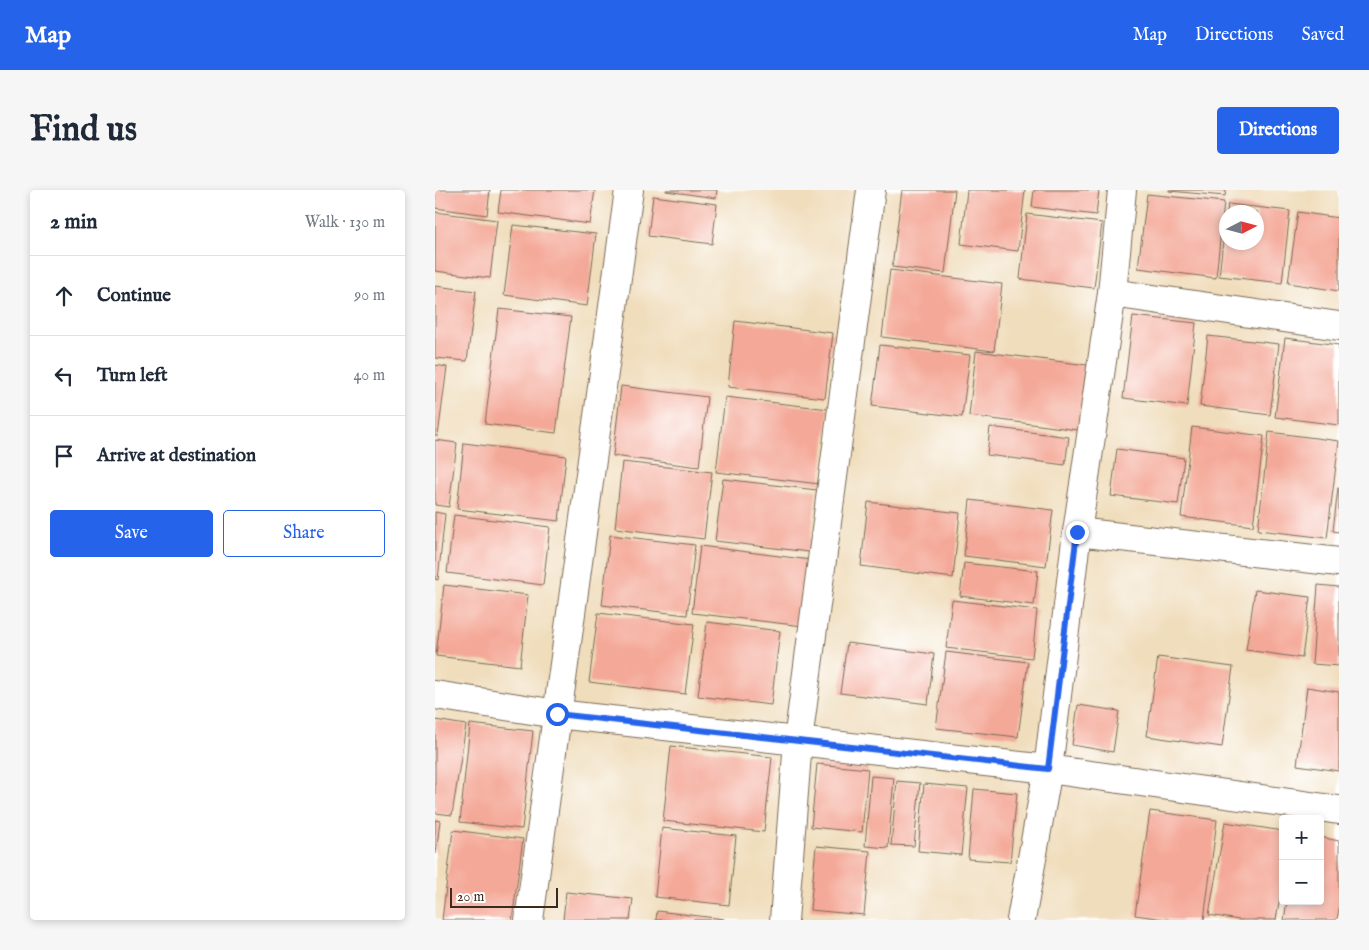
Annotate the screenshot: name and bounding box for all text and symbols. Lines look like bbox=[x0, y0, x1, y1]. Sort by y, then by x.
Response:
text: Map bbox=[25, 20, 71, 51]
text: Map bbox=[1133, 24, 1167, 47]
text: Directions bbox=[1195, 24, 1273, 47]
text: Saved bbox=[1301, 24, 1344, 47]
button: Directions bbox=[1217, 107, 1339, 154]
text: Find us bbox=[30, 108, 137, 153]
north arrow bbox=[1219, 205, 1264, 250]
text: 2 min bbox=[50, 209, 97, 236]
text: Walk · 130 m bbox=[305, 213, 385, 233]
icon: ahead bbox=[50, 282, 78, 310]
text: Continue bbox=[97, 284, 171, 308]
text: 90 m bbox=[354, 286, 385, 306]
icon: left bbox=[50, 362, 78, 390]
text: Turn left bbox=[97, 364, 168, 388]
text: 40 m bbox=[353, 366, 385, 386]
icon: arrive bbox=[50, 442, 78, 470]
text: Arrive at destination bbox=[97, 444, 256, 468]
button: Save bbox=[50, 510, 213, 557]
button: Share bbox=[223, 510, 385, 557]
route end bbox=[1066, 521, 1089, 544]
route start bbox=[546, 703, 569, 726]
map controls bbox=[1279, 815, 1324, 905]
button: + bbox=[1279, 815, 1324, 860]
button: − bbox=[1279, 860, 1324, 905]
scale bar bbox=[450, 885, 557, 908]
text: 20 m bbox=[457, 888, 484, 906]

